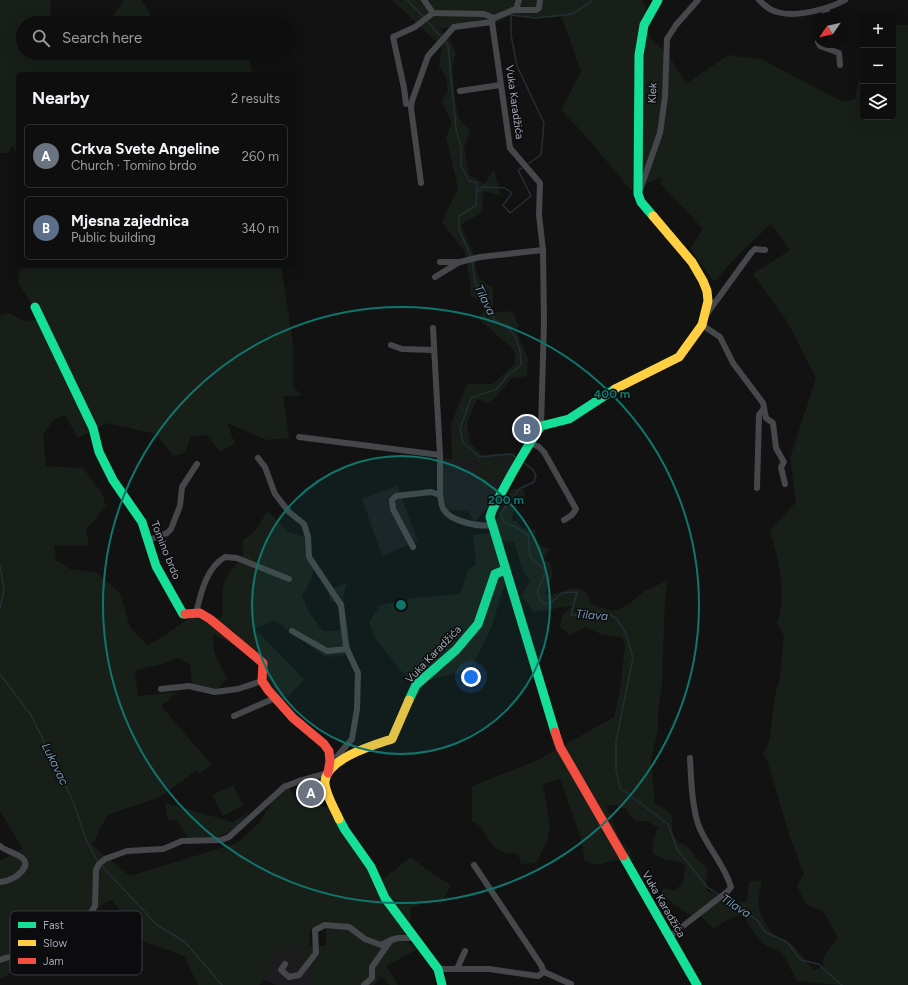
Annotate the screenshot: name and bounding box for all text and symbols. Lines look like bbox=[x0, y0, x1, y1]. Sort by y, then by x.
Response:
north arrow bbox=[812, 12, 848, 48]
map controls bbox=[860, 12, 896, 120]
button: + bbox=[860, 12, 896, 48]
search box bbox=[16, 16, 296, 60]
icon: search bbox=[30, 27, 52, 49]
text: Search here bbox=[62, 29, 142, 47]
button: − bbox=[860, 48, 896, 84]
street label: Vuka Karadžića bbox=[503, 64, 526, 140]
street label: Klek bbox=[645, 82, 660, 104]
button: layers bbox=[860, 84, 896, 120]
text: Nearby bbox=[32, 88, 90, 108]
text: 2 results bbox=[231, 91, 280, 106]
text: Crkva Svete Angeline bbox=[71, 140, 220, 158]
text: A bbox=[41, 149, 51, 164]
text: 260 m bbox=[242, 149, 279, 164]
text: Church · Tomino brdo bbox=[71, 158, 196, 173]
text: Mjesna zajednica bbox=[71, 212, 189, 230]
text: B bbox=[42, 221, 50, 236]
text: 340 m bbox=[241, 221, 279, 236]
text: Public building bbox=[71, 230, 156, 245]
water label: Tilava bbox=[472, 282, 498, 318]
text: 400 m bbox=[594, 387, 630, 401]
pin: B bbox=[514, 414, 540, 444]
text: 200 m bbox=[488, 493, 524, 507]
street label: Tomino brdo bbox=[148, 519, 183, 581]
centre of rings bbox=[394, 598, 408, 612]
water label: Tilava bbox=[575, 607, 609, 623]
street label: Vuka Karadžića bbox=[403, 623, 464, 686]
your location bbox=[461, 667, 481, 687]
water label: Lukavac bbox=[39, 741, 71, 788]
pin: A bbox=[298, 778, 324, 808]
street label: Vuka Karadžića bbox=[639, 869, 688, 940]
water label: Tilava bbox=[719, 891, 753, 921]
legend bbox=[10, 911, 142, 975]
text: Fast bbox=[43, 919, 64, 932]
text: Slow bbox=[43, 937, 67, 950]
text: Jam bbox=[43, 955, 64, 968]

